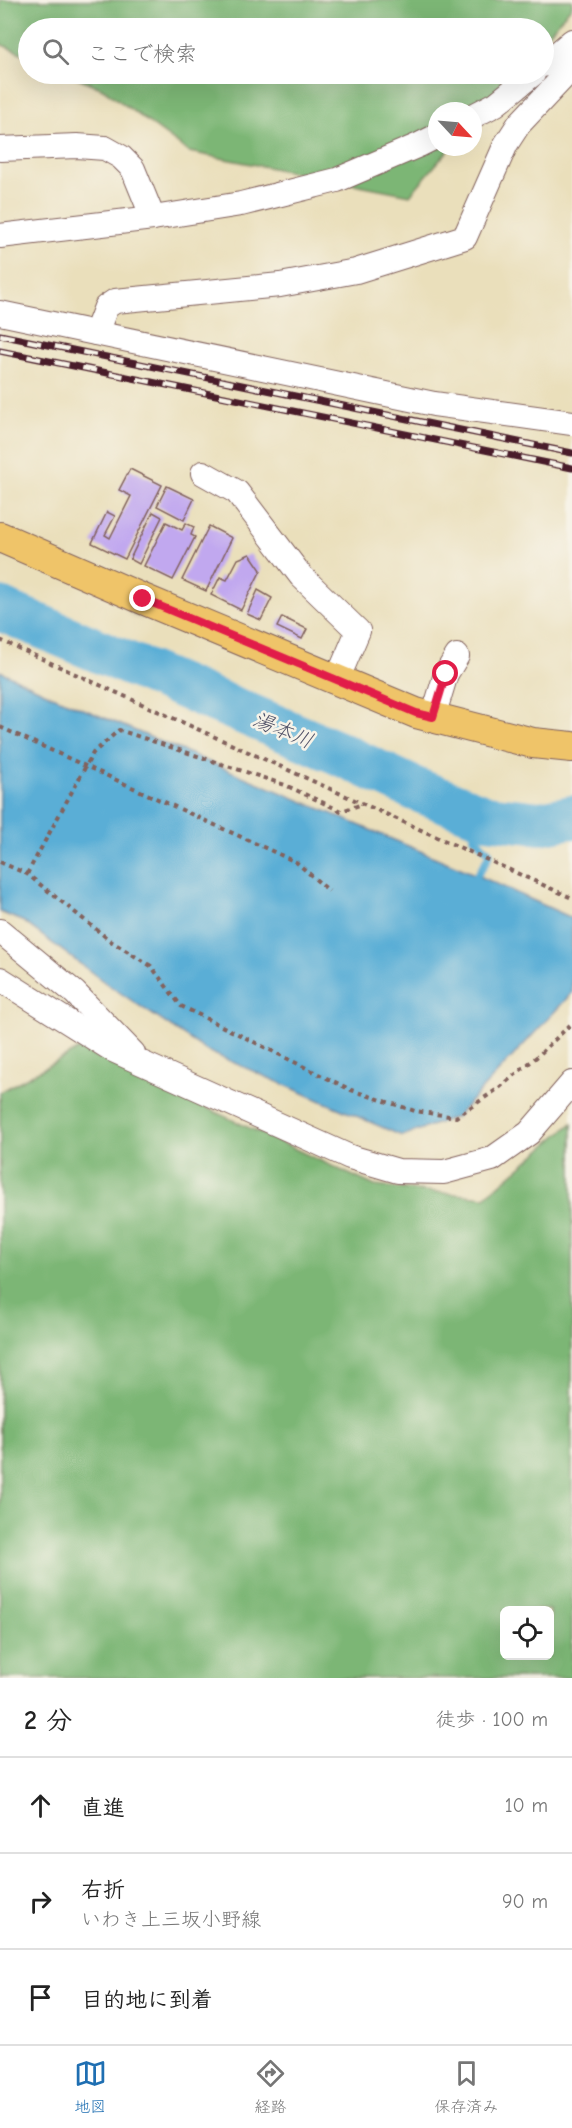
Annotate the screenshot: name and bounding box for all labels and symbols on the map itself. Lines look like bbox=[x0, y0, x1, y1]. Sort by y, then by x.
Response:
north arrow bbox=[428, 102, 482, 156]
route end bbox=[129, 585, 155, 611]
route start bbox=[432, 660, 458, 686]
water label: 湯本川 bbox=[249, 707, 317, 753]

